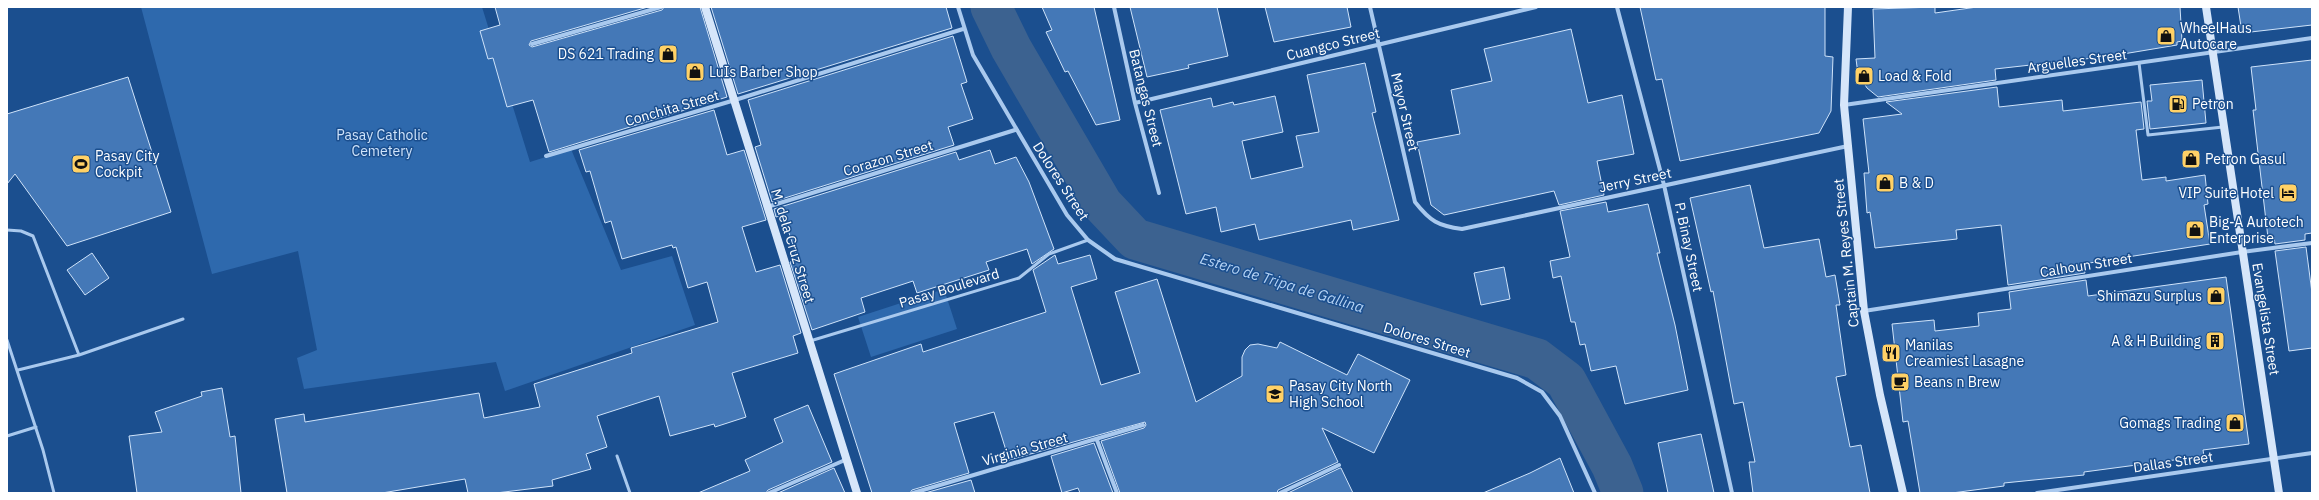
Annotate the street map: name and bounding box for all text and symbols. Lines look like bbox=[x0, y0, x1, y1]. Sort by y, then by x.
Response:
place label: WheelHaus Autocare bbox=[2180, 19, 2252, 53]
street label: Cuangco Street bbox=[1284, 24, 1382, 64]
shop icon: WheelHaus Autocare bbox=[2155, 25, 2177, 47]
shop icon: DS 621 Trading bbox=[657, 43, 679, 65]
place label: DS 621 Trading bbox=[558, 45, 655, 63]
street label: Arguelles Street bbox=[2026, 45, 2128, 77]
street label: Batangas Street bbox=[1125, 47, 1167, 149]
shop icon: LuIs Barber Shop bbox=[684, 61, 706, 83]
place label: LuIs Barber Shop bbox=[709, 63, 818, 81]
shop icon: Load & Fold bbox=[1853, 65, 1875, 87]
place label: Load & Fold bbox=[1878, 67, 1952, 85]
street label: Mayor Street bbox=[1387, 71, 1423, 153]
street label: Conchita Street bbox=[623, 86, 721, 130]
fuel station icon: Petron bbox=[2167, 93, 2189, 115]
place label: Petron bbox=[2192, 95, 2234, 113]
park label: Pasay Catholic Cemetery bbox=[336, 126, 428, 160]
street label: Corazon Street bbox=[841, 136, 935, 180]
street label: Dolores Street bbox=[1029, 138, 1093, 224]
place label: Pasay City Cockpit bbox=[95, 147, 159, 181]
shop icon: Petron Gasul bbox=[2180, 148, 2202, 170]
place label: Petron Gasul bbox=[2205, 150, 2286, 168]
sports icon: Pasay City Cockpit bbox=[70, 153, 92, 175]
street label: Jerry Street bbox=[1597, 163, 1673, 196]
shop icon: B & D bbox=[1874, 172, 1896, 194]
place label: B & D bbox=[1899, 174, 1934, 192]
street label: Captain M. Reyes Street bbox=[1829, 178, 1863, 328]
hotel icon: VIP Suite Hotel bbox=[2277, 182, 2299, 204]
place label: VIP Suite Hotel bbox=[2179, 184, 2274, 202]
street label: M. dela Cruz Street bbox=[767, 187, 819, 306]
street label: P. Binay Street bbox=[1671, 201, 1707, 293]
place label: Big-A Autotech Enterprise bbox=[2209, 213, 2304, 247]
shop icon: Big-A Autotech Enterprise bbox=[2184, 219, 2206, 241]
water label: Estero de Tripa de Gallina bbox=[1198, 249, 1367, 317]
street label: Calhoun Street bbox=[2038, 249, 2134, 281]
street label: Evangelista Street bbox=[2248, 262, 2284, 377]
street label: Pasay Boulevard bbox=[897, 264, 1001, 312]
shop icon: Shimazu Surplus bbox=[2205, 285, 2227, 307]
place label: Shimazu Surplus bbox=[2097, 287, 2202, 305]
street label: Dolores Street bbox=[1381, 318, 1473, 362]
building icon: A & H Building bbox=[2204, 330, 2226, 352]
place label: A & H Building bbox=[2111, 332, 2202, 350]
place label: Manilas Creamiest Lasagne bbox=[1905, 336, 2024, 370]
restaurant icon: Manilas Creamiest Lasagne bbox=[1880, 342, 1902, 364]
cafe icon: Beans n Brew bbox=[1889, 371, 1911, 393]
place label: Beans n Brew bbox=[1914, 373, 2000, 391]
place label: Pasay City North High School bbox=[1289, 377, 1393, 411]
school or university icon: Pasay City North High School bbox=[1264, 383, 1286, 405]
shop icon: Gomags Trading bbox=[2224, 412, 2246, 434]
place label: Gomags Trading bbox=[2119, 414, 2222, 432]
street label: Virginia Street bbox=[980, 428, 1070, 470]
street label: Dallas Street bbox=[2132, 447, 2214, 477]

